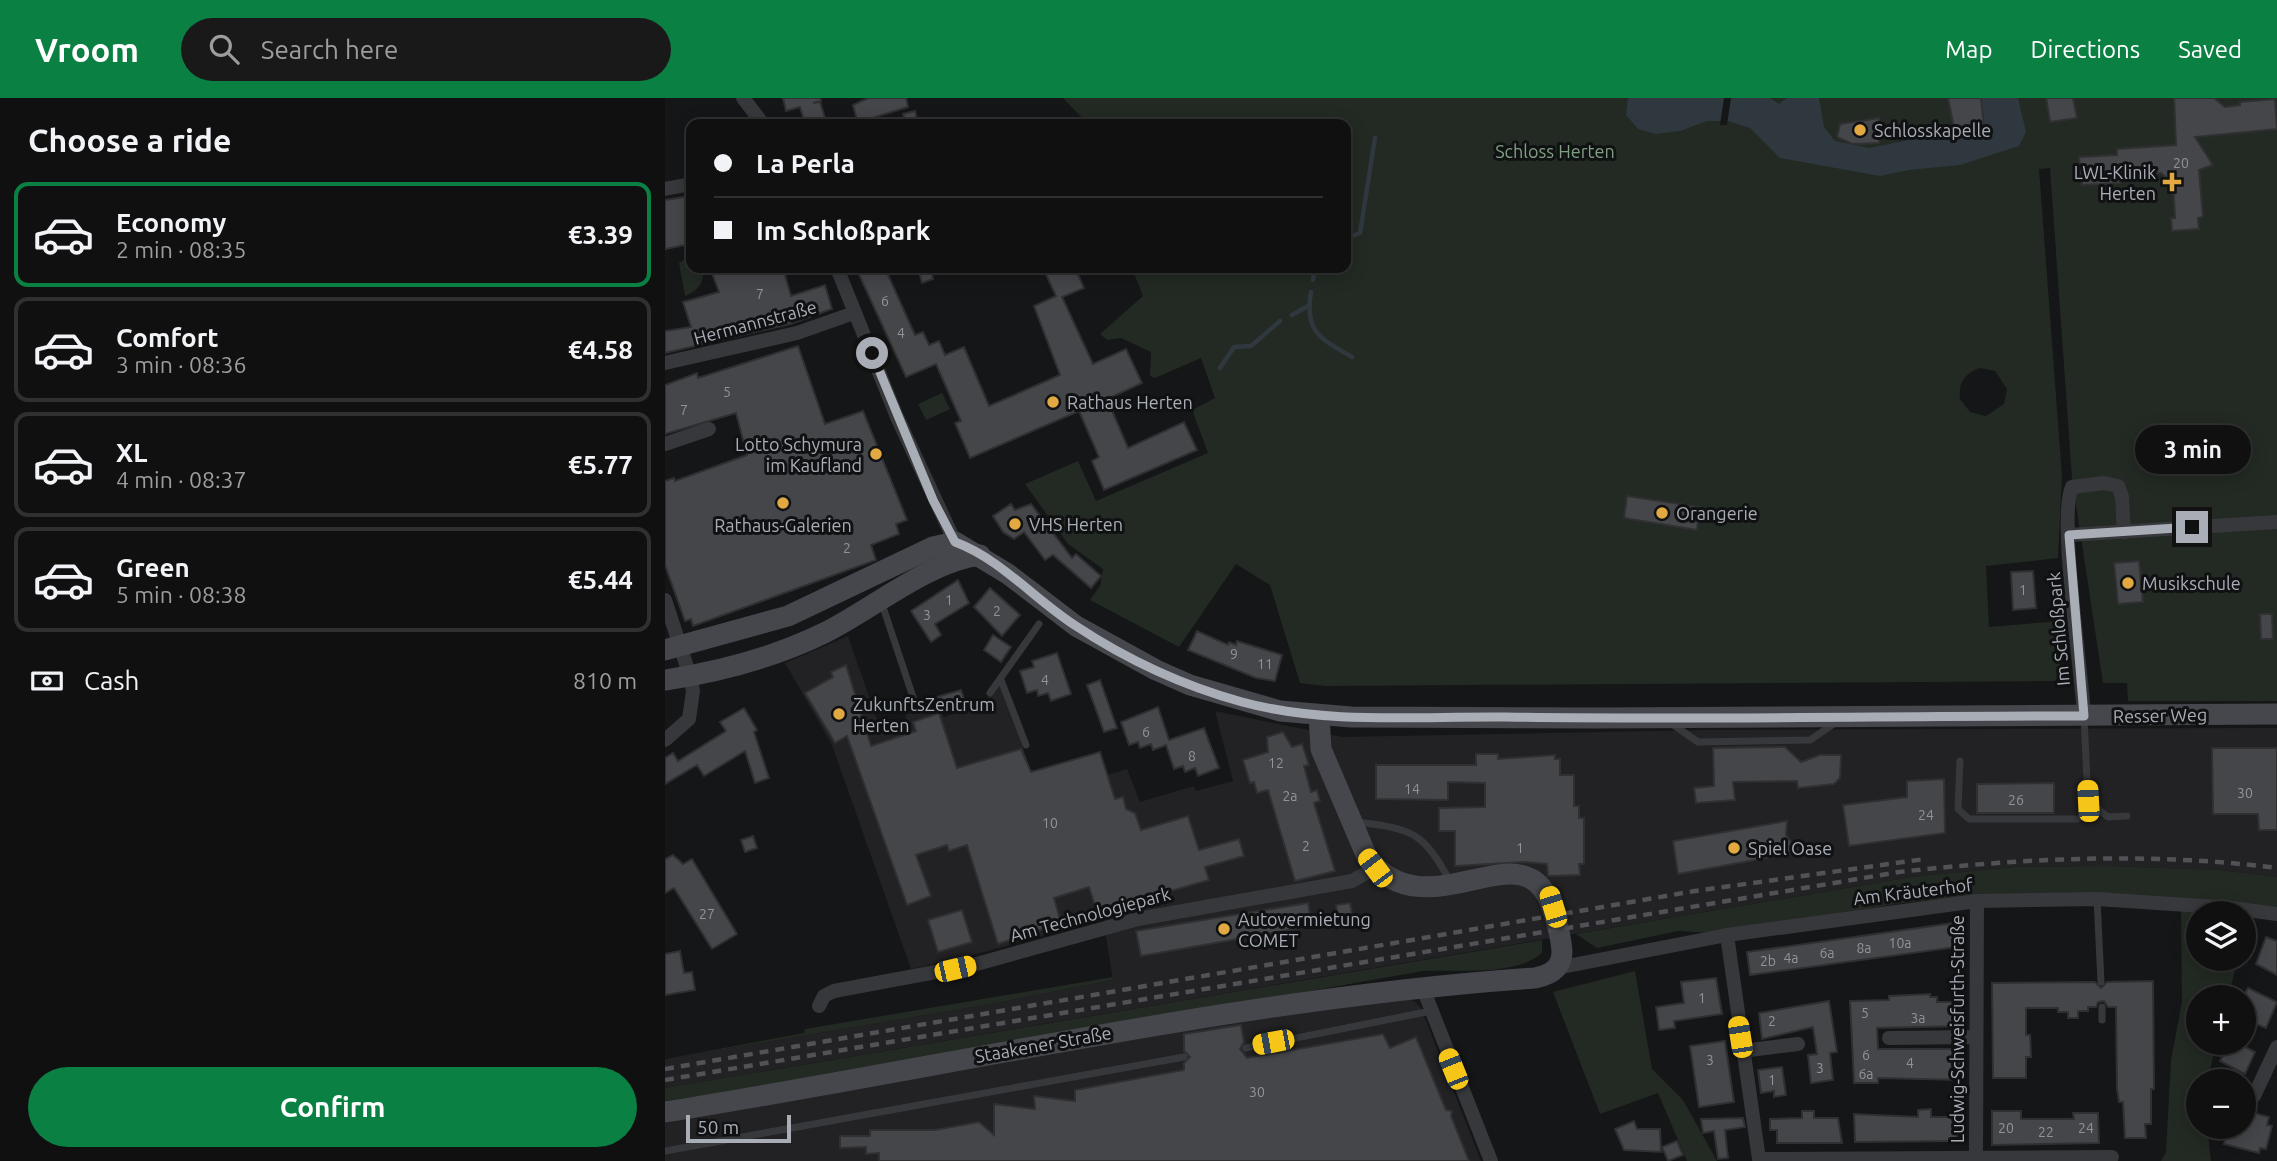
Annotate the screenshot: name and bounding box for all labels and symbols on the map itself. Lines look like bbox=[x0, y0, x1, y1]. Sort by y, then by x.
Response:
place label: Schlosskapelle bbox=[1874, 120, 1991, 140]
marker: Schlosskapelle bbox=[1852, 122, 1868, 138]
park label: Schloss Herten bbox=[1495, 141, 1615, 161]
house number: 20 bbox=[2173, 155, 2189, 171]
place label: LWL-Klinik Herten bbox=[2074, 162, 2156, 203]
marker: LWL-Klinik Herten bbox=[2162, 172, 2182, 192]
house number: 7 bbox=[756, 286, 764, 302]
house number: 6 bbox=[881, 293, 889, 309]
street label: Hermannstraße bbox=[691, 296, 819, 348]
house number: 4 bbox=[897, 325, 905, 341]
route start bbox=[856, 337, 888, 369]
house number: 5 bbox=[723, 384, 731, 400]
place label: Rathaus Herten bbox=[1067, 392, 1193, 412]
marker: Rathaus Herten bbox=[1045, 394, 1061, 410]
house number: 7 bbox=[680, 402, 688, 418]
callout: 3 min bbox=[2134, 426, 2250, 474]
place label: Lotto Schymura im Kaufland bbox=[735, 434, 862, 475]
marker: Lotto Schymura im Kaufland bbox=[868, 446, 884, 462]
marker: Rathaus-Galerien bbox=[775, 495, 791, 511]
place label: Orangerie bbox=[1676, 503, 1758, 523]
marker: Orangerie bbox=[1654, 505, 1670, 521]
route end bbox=[2176, 511, 2208, 543]
place label: VHS Herten bbox=[1029, 514, 1123, 534]
place label: Rathaus-Galerien bbox=[714, 515, 852, 535]
marker: VHS Herten bbox=[1007, 516, 1023, 532]
house number: 2 bbox=[843, 540, 851, 556]
street label: Im Schloßpark bbox=[2043, 571, 2073, 687]
place label: Musikschule bbox=[2142, 573, 2241, 593]
marker: Musikschule bbox=[2120, 575, 2136, 591]
house number: 1 bbox=[2019, 582, 2027, 598]
house number: 1 bbox=[945, 592, 953, 608]
house number: 2 bbox=[993, 603, 1001, 619]
house number: 3 bbox=[923, 607, 931, 623]
house number: 9 bbox=[1230, 646, 1238, 662]
house number: 11 bbox=[1257, 656, 1273, 672]
house number: 4 bbox=[1041, 672, 1049, 688]
place label: ZukunftsZentrum Herten bbox=[853, 694, 995, 735]
street label: Resser Weg bbox=[2113, 704, 2207, 726]
marker: ZukunftsZentrum Herten bbox=[831, 706, 847, 722]
house number: 6 bbox=[1142, 724, 1150, 740]
house number: 8 bbox=[1188, 748, 1196, 764]
house number: 12 bbox=[1268, 755, 1284, 771]
car bbox=[2077, 779, 2100, 823]
house number: 14 bbox=[1404, 781, 1420, 797]
house number: 30 bbox=[2237, 785, 2253, 801]
house number: 2a bbox=[1282, 788, 1298, 804]
house number: 26 bbox=[2008, 792, 2024, 808]
house number: 24 bbox=[1918, 807, 1934, 823]
house number: 10 bbox=[1042, 815, 1058, 831]
house number: 2 bbox=[1302, 838, 1310, 854]
place label: Spiel Oase bbox=[1748, 838, 1832, 858]
house number: 1 bbox=[1516, 840, 1524, 856]
marker: Spiel Oase bbox=[1726, 840, 1742, 856]
car bbox=[1354, 845, 1397, 891]
street label: Am Kräuterhof bbox=[1852, 874, 1974, 908]
street label: Am Technologiepark bbox=[1007, 883, 1173, 945]
car bbox=[1537, 884, 1570, 930]
house number: 27 bbox=[699, 906, 715, 922]
place label: Autovermietung COMET bbox=[1238, 909, 1371, 950]
street label: Ludwig-Schweisfurth-Straße bbox=[1947, 915, 1967, 1143]
marker: Autovermietung COMET bbox=[1216, 921, 1232, 937]
house number: 10a bbox=[1889, 935, 1912, 951]
house number: 8a bbox=[1856, 940, 1872, 956]
house number: 6a bbox=[1819, 945, 1835, 961]
house number: 4a bbox=[1783, 950, 1799, 966]
house number: 2b bbox=[1760, 953, 1776, 969]
car bbox=[933, 954, 978, 984]
house number: 1 bbox=[1698, 990, 1706, 1006]
house number: 5 bbox=[1861, 1005, 1869, 1021]
house number: 3a bbox=[1910, 1010, 1926, 1026]
house number: 2 bbox=[1768, 1013, 1776, 1029]
car bbox=[1727, 1015, 1754, 1059]
street label: Staakener Straße bbox=[973, 1022, 1113, 1066]
car bbox=[1251, 1028, 1296, 1056]
car bbox=[1436, 1046, 1471, 1092]
house number: 6 bbox=[1862, 1047, 1870, 1063]
house number: 3 bbox=[1706, 1052, 1714, 1068]
house number: 4 bbox=[1906, 1055, 1914, 1071]
house number: 3 bbox=[1816, 1060, 1824, 1076]
house number: 6a bbox=[1858, 1066, 1874, 1082]
house number: 1 bbox=[1768, 1072, 1776, 1088]
house number: 30 bbox=[1249, 1084, 1265, 1100]
scale bar bbox=[686, 1112, 791, 1144]
house number: 20 bbox=[1998, 1120, 2014, 1136]
house number: 24 bbox=[2078, 1120, 2094, 1136]
house number: 22 bbox=[2038, 1124, 2054, 1140]

